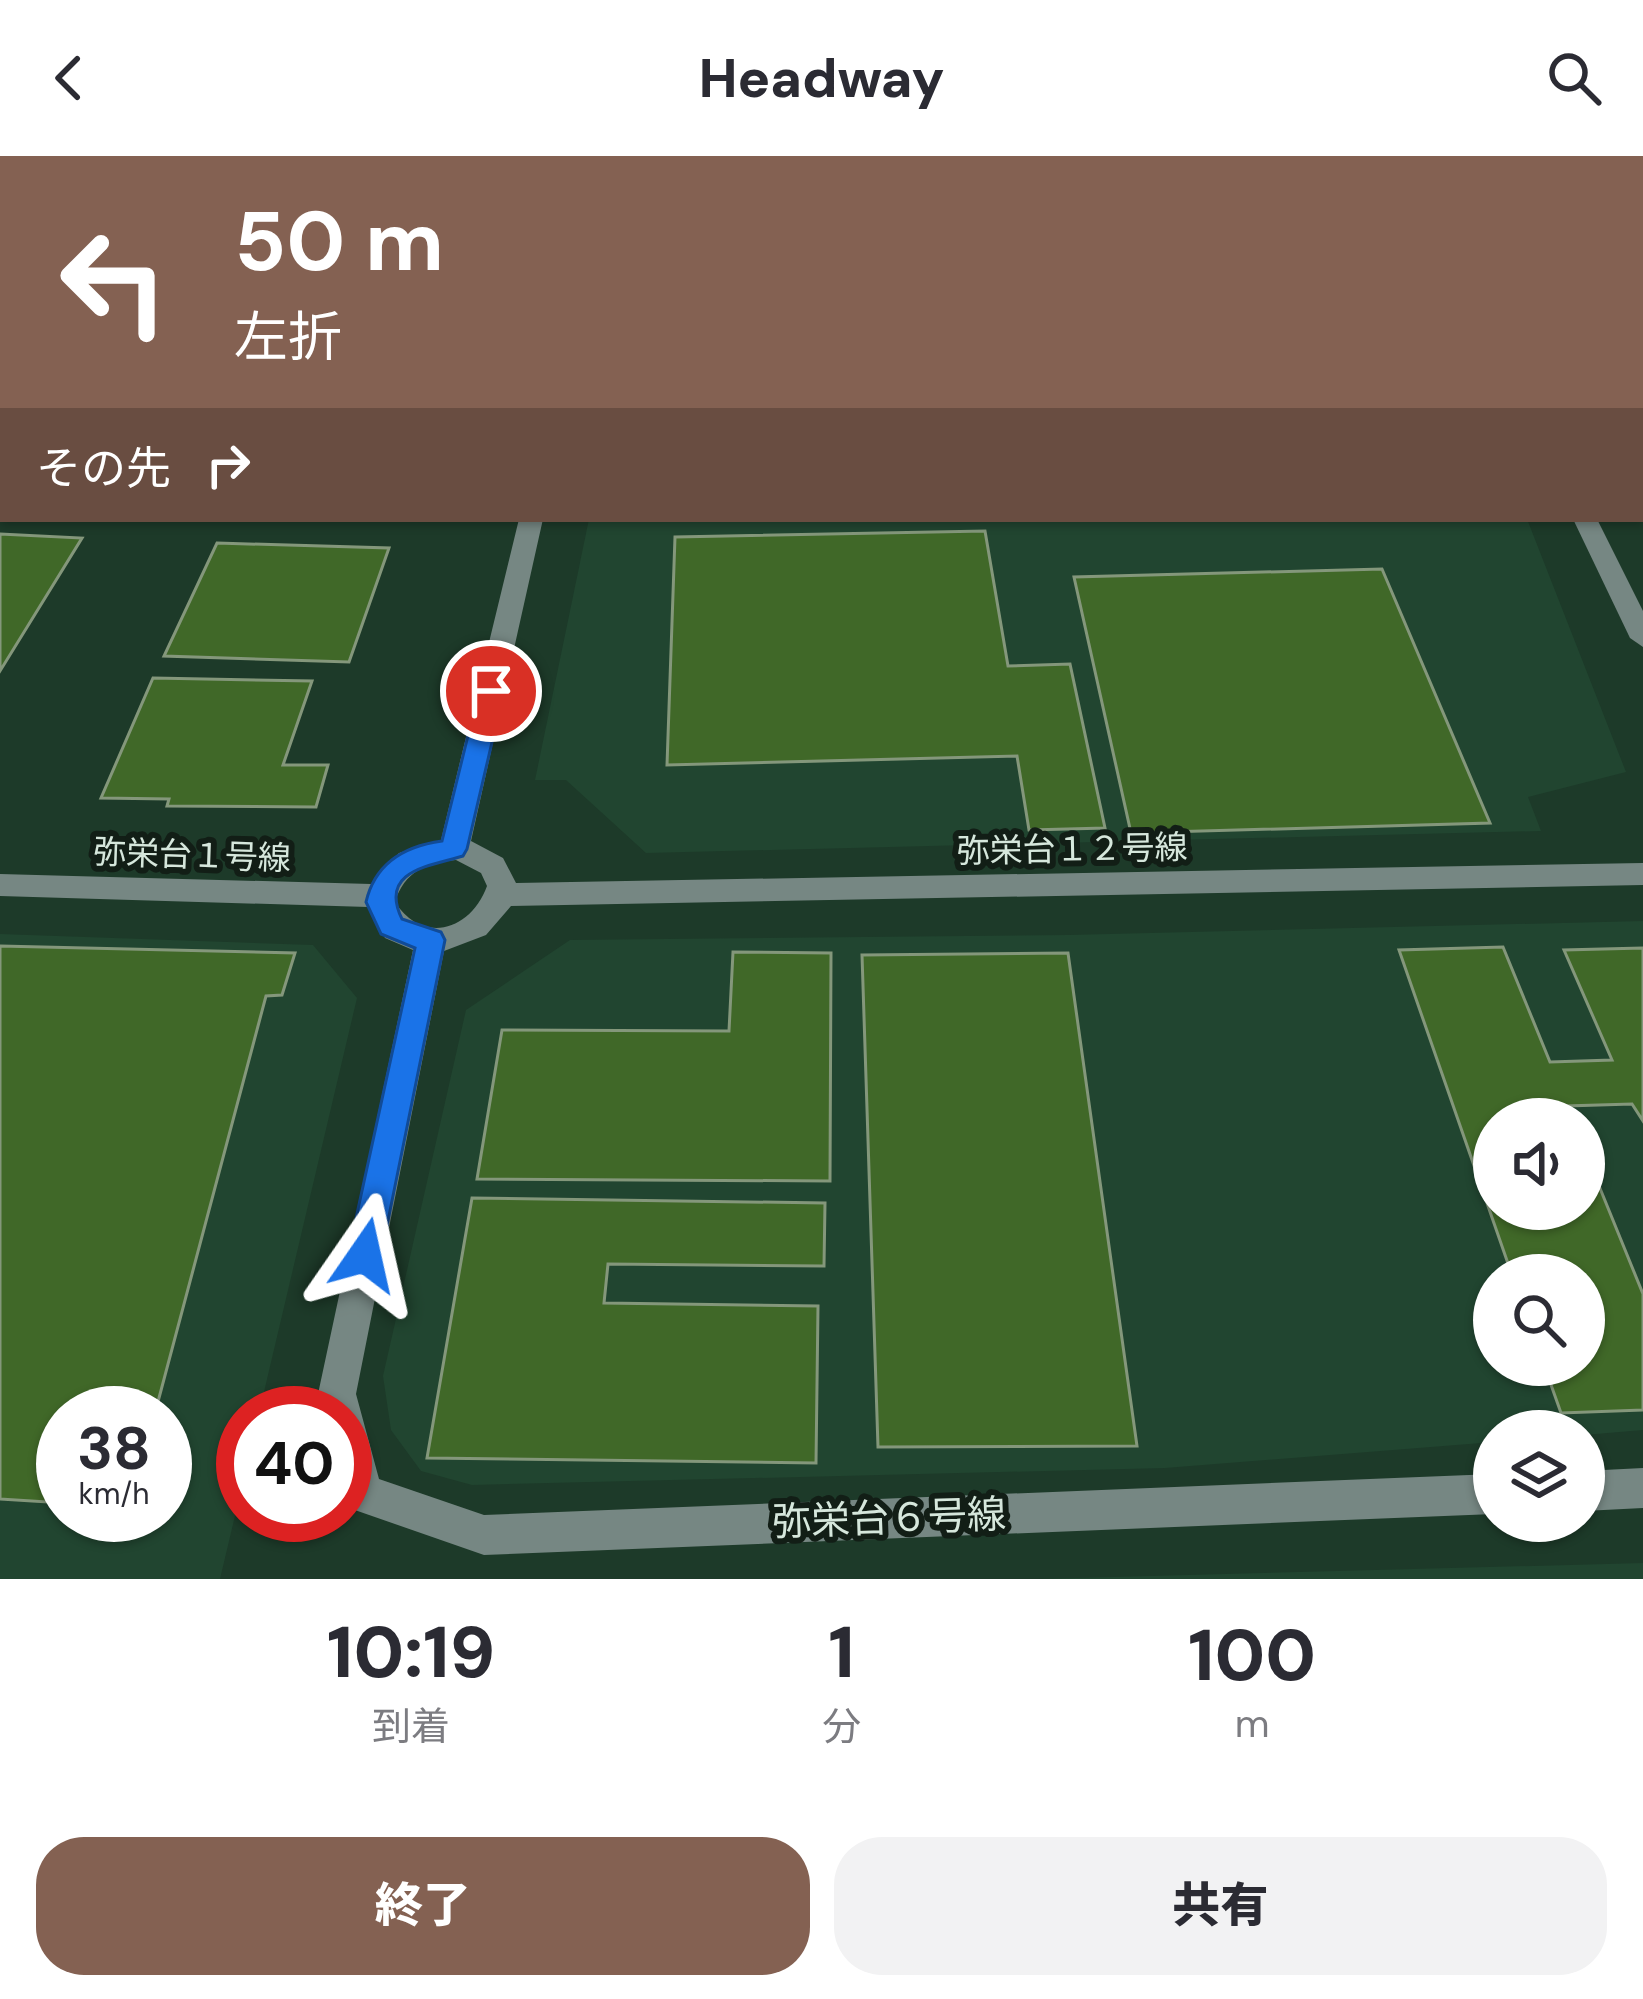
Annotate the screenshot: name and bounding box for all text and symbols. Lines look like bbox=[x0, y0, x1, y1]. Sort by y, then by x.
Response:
text: Headway bbox=[699, 43, 944, 114]
icon: back bbox=[36, 45, 102, 111]
icon: search bbox=[1541, 45, 1607, 111]
text: 50 m bbox=[234, 187, 444, 296]
icon: left bbox=[36, 204, 192, 360]
text: 左折 bbox=[234, 302, 342, 373]
icon: right bbox=[195, 432, 261, 498]
text: その先 bbox=[36, 439, 171, 498]
pin bbox=[440, 640, 542, 742]
icon: arrive bbox=[458, 658, 524, 724]
street label: 弥栄台１２号線 bbox=[956, 825, 1188, 873]
street label: 弥栄台１号線 bbox=[92, 830, 292, 880]
map controls bbox=[1473, 1098, 1605, 1542]
button: sound bbox=[1473, 1098, 1605, 1230]
position arrow bbox=[302, 1192, 428, 1318]
button: search bbox=[1473, 1254, 1605, 1386]
speed limit sign: 40 bbox=[216, 1386, 372, 1542]
text: 38 bbox=[77, 1409, 151, 1488]
button: layers bbox=[1473, 1410, 1605, 1542]
text: km/h bbox=[79, 1474, 149, 1513]
street label: 弥栄台６号線 bbox=[771, 1488, 1007, 1548]
text: 10:19 bbox=[327, 1606, 495, 1699]
text: 1 bbox=[828, 1606, 855, 1699]
text: 100 bbox=[1188, 1609, 1316, 1702]
text: m bbox=[1235, 1698, 1269, 1749]
text: 到着 bbox=[372, 1701, 450, 1752]
text: 分 bbox=[822, 1701, 861, 1752]
button: 終了 bbox=[36, 1837, 810, 1975]
button: 共有 bbox=[834, 1837, 1607, 1975]

